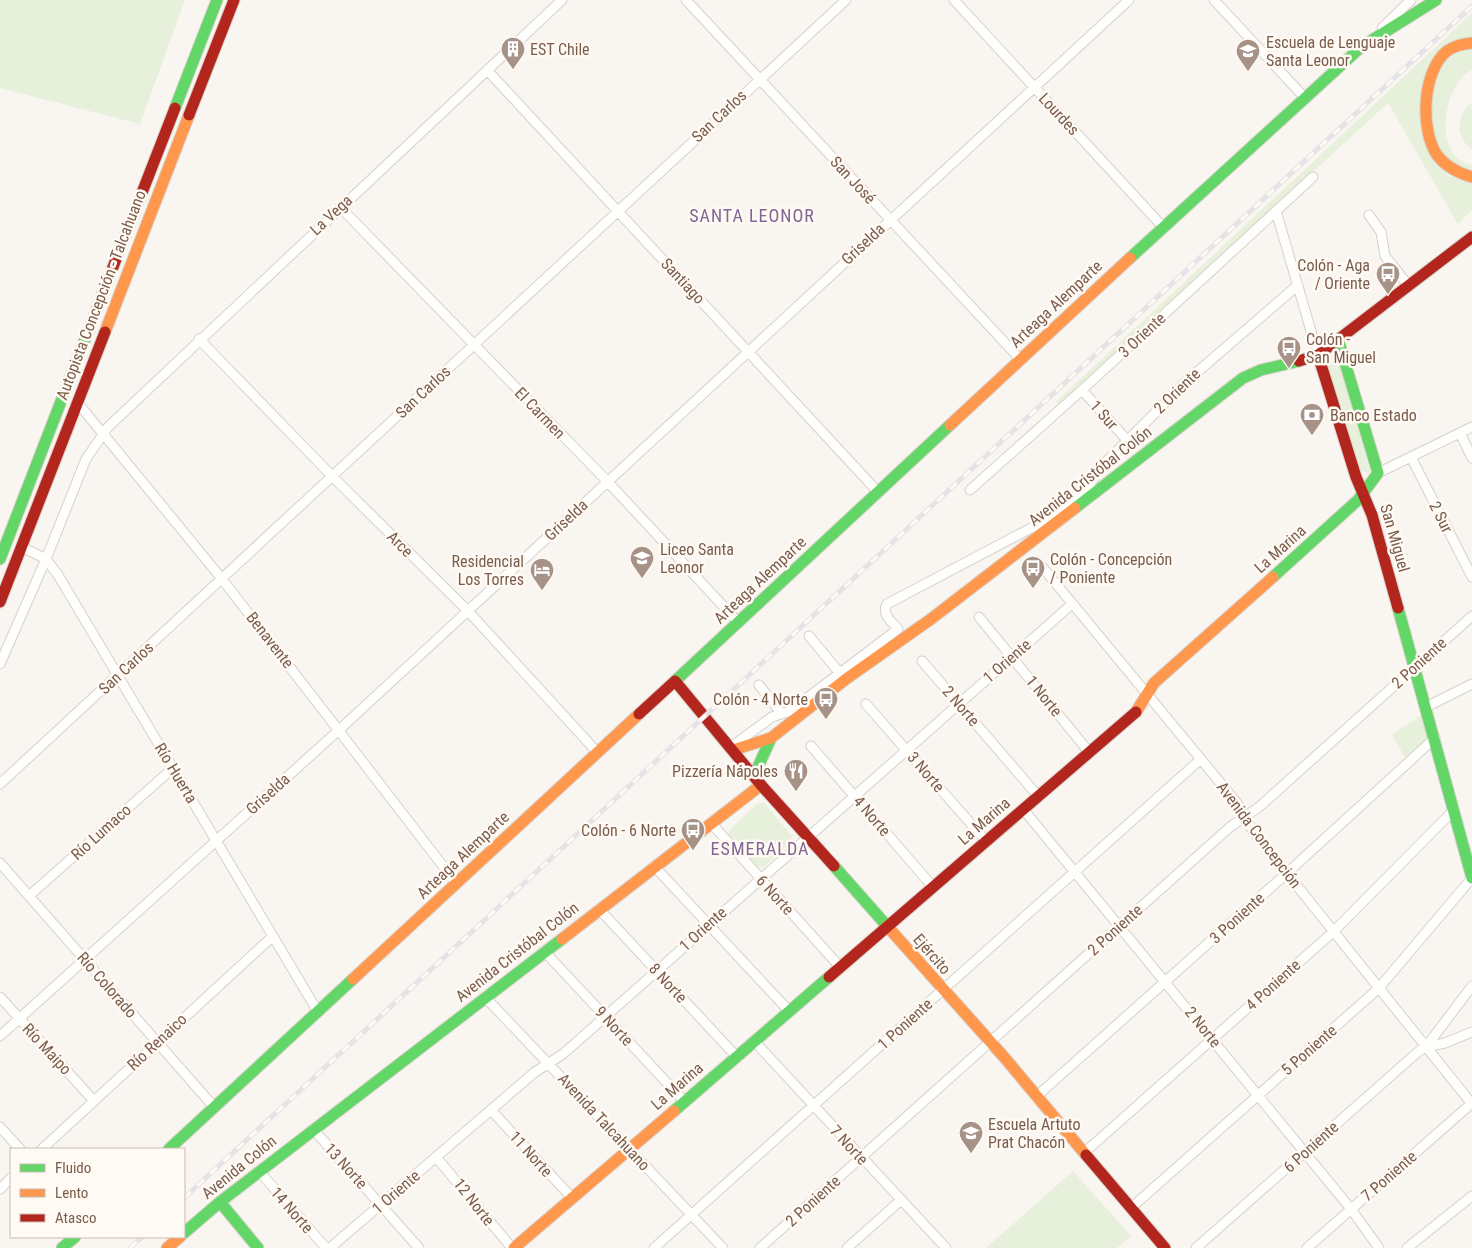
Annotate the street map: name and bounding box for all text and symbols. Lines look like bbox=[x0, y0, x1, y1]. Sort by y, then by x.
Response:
place label: Escuela de Lenguaje Santa Leonor bbox=[1266, 33, 1395, 70]
building icon: EST Chile bbox=[500, 36, 526, 70]
school or university icon: Escuela de Lenguaje Santa Leonor bbox=[1235, 38, 1261, 72]
place label: EST Chile bbox=[530, 40, 590, 59]
street label: San Carlos bbox=[688, 86, 750, 146]
street label: Lourdes bbox=[1035, 89, 1083, 139]
street label: San José bbox=[826, 152, 880, 208]
street label: Autopista Concepción - Talcahuano bbox=[52, 188, 150, 402]
street label: La Vega bbox=[306, 191, 356, 239]
district label: SANTA LEONOR bbox=[689, 205, 815, 226]
street label: Griselda bbox=[837, 219, 889, 269]
street label: Santiago bbox=[657, 254, 709, 308]
street label: Arteaga Alemparte bbox=[1006, 256, 1106, 352]
place label: Colón - Aga / Oriente bbox=[1297, 256, 1370, 293]
bus stop icon: Colón - Aga / Oriente bbox=[1375, 261, 1401, 295]
street label: 3 Oriente bbox=[1115, 309, 1169, 361]
place label: Colón - San Miguel bbox=[1306, 330, 1376, 367]
bus stop icon: Colón - San Miguel bbox=[1276, 335, 1302, 369]
street label: San Carlos bbox=[392, 362, 454, 422]
street label: 2 Oriente bbox=[1150, 364, 1204, 418]
street label: El Carmen bbox=[511, 383, 569, 443]
street label: 1 Sur bbox=[1086, 397, 1122, 434]
bank icon: Banco Estado bbox=[1299, 402, 1325, 436]
place label: Banco Estado bbox=[1330, 406, 1417, 425]
street label: Avenida Cristóbal Colón bbox=[1025, 422, 1155, 530]
street label: Griselda bbox=[540, 495, 592, 545]
street label: 2 Sur bbox=[1425, 498, 1457, 536]
street label: San Miguel bbox=[1376, 502, 1414, 574]
street label: La Marina bbox=[1250, 521, 1310, 577]
street label: Arce bbox=[383, 527, 417, 561]
street label: Arteaga Alemparte bbox=[710, 532, 810, 628]
place label: Liceo Santa Leonor bbox=[660, 540, 734, 577]
school or university icon: Liceo Santa Leonor bbox=[629, 545, 655, 579]
place label: Colón - Concepción / Poniente bbox=[1050, 550, 1172, 587]
place label: Residencial Los Torres bbox=[451, 552, 524, 589]
bus stop icon: Colón - Concepción / Poniente bbox=[1020, 555, 1046, 589]
hotel icon: Residencial Los Torres bbox=[529, 557, 555, 591]
street label: Benavente bbox=[242, 608, 298, 672]
street label: 2 Poniente bbox=[1388, 633, 1450, 693]
street label: 1 Oriente bbox=[979, 635, 1035, 687]
street label: San Carlos bbox=[95, 638, 157, 698]
street label: 1 Norte bbox=[1022, 672, 1066, 720]
street label: 2 Norte bbox=[938, 682, 984, 730]
bus stop icon: Colón - 4 Norte bbox=[813, 686, 839, 720]
place label: Colón - 4 Norte bbox=[713, 690, 808, 709]
street label: Río Huerta bbox=[151, 739, 201, 807]
street label: 3 Norte bbox=[903, 748, 949, 796]
restaurant icon: Pizzería Nápoles bbox=[783, 758, 809, 792]
place label: Pizzería Nápoles bbox=[672, 762, 778, 781]
street label: Griselda bbox=[242, 770, 294, 818]
street label: Avenida Concepción bbox=[1213, 778, 1305, 892]
street label: 4 Norte bbox=[849, 792, 895, 840]
street label: La Marina bbox=[954, 793, 1014, 849]
street label: Río Lumaco bbox=[67, 800, 135, 864]
street label: Arteaga Alemparte bbox=[413, 807, 513, 903]
bus stop icon: Colón - 6 Norte bbox=[680, 817, 706, 851]
place label: Colón - 6 Norte bbox=[581, 821, 676, 840]
district label: ESMERALDA bbox=[711, 838, 809, 859]
street label: 6 Norte bbox=[752, 871, 798, 919]
street label: 3 Poniente bbox=[1206, 888, 1268, 948]
street label: Avenida Cristóbal Colón bbox=[452, 898, 582, 1006]
street label: 2 Poniente bbox=[1084, 900, 1146, 960]
street label: 1 Oriente bbox=[675, 903, 731, 955]
street label: Ejército bbox=[909, 930, 955, 978]
street label: Río Colorado bbox=[73, 948, 141, 1022]
street label: 4 Poniente bbox=[1242, 955, 1304, 1015]
street label: 8 Norte bbox=[645, 959, 691, 1007]
street label: 1 Poniente bbox=[874, 994, 936, 1054]
street label: 9 Norte bbox=[591, 1002, 637, 1050]
street label: 2 Norte bbox=[1181, 1003, 1225, 1051]
street label: Río Renaico bbox=[123, 1010, 191, 1074]
street label: Río Maipo bbox=[18, 1019, 76, 1079]
street label: 5 Poniente bbox=[1277, 1021, 1341, 1079]
street label: La Marina bbox=[647, 1058, 707, 1114]
street label: Avenida Talcahuano bbox=[554, 1069, 654, 1175]
place label: Escuela Artuto Prat Chacón bbox=[988, 1115, 1080, 1152]
street label: 6 Poniente bbox=[1280, 1117, 1342, 1177]
school or university icon: Escuela Artuto Prat Chacón bbox=[958, 1120, 984, 1154]
street label: 7 Norte bbox=[826, 1121, 872, 1169]
street label: 11 Norte bbox=[506, 1127, 556, 1181]
street label: Avenida Colón bbox=[198, 1131, 280, 1203]
street label: 13 Norte bbox=[321, 1139, 371, 1193]
street label: 7 Poniente bbox=[1357, 1147, 1421, 1205]
legend bbox=[10, 1148, 185, 1238]
text: Fluido bbox=[55, 1159, 91, 1177]
street label: 1 Oriente bbox=[368, 1166, 424, 1218]
street label: 2 Poniente bbox=[782, 1171, 844, 1231]
street label: 12 Norte bbox=[450, 1175, 498, 1229]
street label: 14 Norte bbox=[267, 1183, 317, 1237]
text: Lento bbox=[55, 1184, 88, 1202]
text: Atasco bbox=[55, 1209, 96, 1227]

